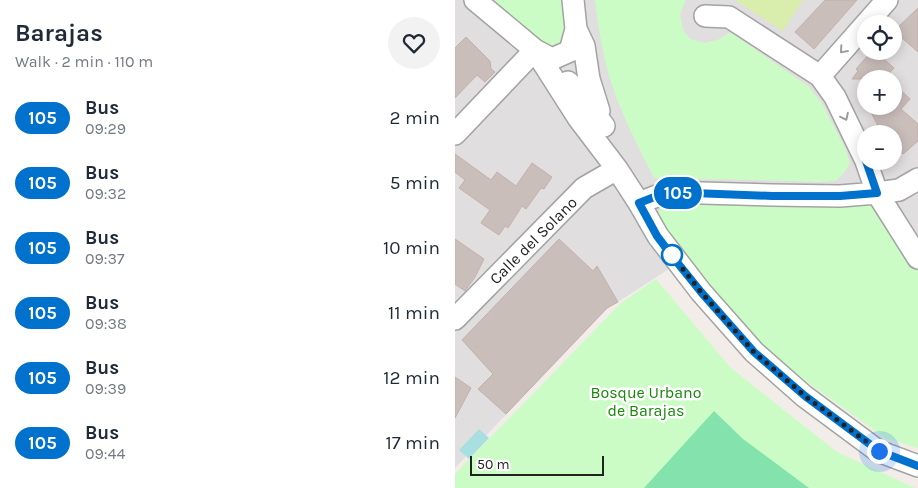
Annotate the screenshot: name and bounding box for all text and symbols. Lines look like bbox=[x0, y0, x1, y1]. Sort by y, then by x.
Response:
map controls bbox=[857, 15, 902, 170]
button: locate bbox=[857, 15, 902, 60]
button: heart bbox=[388, 17, 440, 69]
text: Barajas bbox=[15, 19, 103, 47]
one-way arrow bbox=[840, 44, 849, 53]
text: Walk · 2 min · 110 m bbox=[15, 52, 153, 71]
button: + bbox=[857, 70, 902, 115]
text: Bus bbox=[85, 97, 119, 119]
text: 105 bbox=[28, 107, 57, 129]
text: 2 min bbox=[390, 107, 440, 129]
one-way arrow bbox=[839, 112, 849, 121]
text: 09:29 bbox=[85, 119, 126, 138]
button: − bbox=[857, 125, 902, 170]
text: Bus bbox=[85, 162, 119, 184]
text: 105 bbox=[28, 172, 57, 194]
text: 5 min bbox=[390, 172, 440, 194]
line badge: 105 bbox=[649, 177, 707, 209]
text: 105 bbox=[664, 182, 692, 204]
text: 09:32 bbox=[85, 184, 126, 203]
street label: Calle del Solano bbox=[486, 193, 581, 288]
text: Bus bbox=[85, 227, 119, 249]
text: 105 bbox=[28, 237, 57, 259]
text: 10 min bbox=[383, 237, 440, 259]
unlabelled marker bbox=[661, 244, 683, 266]
text: 09:37 bbox=[85, 249, 124, 268]
text: Bus bbox=[85, 292, 119, 314]
text: 105 bbox=[28, 302, 57, 324]
text: 11 min bbox=[388, 302, 440, 324]
text: 09:38 bbox=[85, 314, 127, 333]
text: Bus bbox=[85, 357, 119, 379]
text: 105 bbox=[28, 367, 57, 389]
text: 12 min bbox=[383, 367, 440, 389]
text: 09:39 bbox=[85, 379, 126, 398]
park label: Bosque Urbano de Barajas bbox=[590, 383, 702, 420]
text: Bus bbox=[85, 422, 119, 444]
text: 105 bbox=[28, 432, 57, 454]
text: 17 min bbox=[385, 432, 440, 454]
your location bbox=[867, 439, 892, 464]
text: 09:44 bbox=[85, 444, 125, 463]
scale bar bbox=[470, 453, 604, 476]
text: 50 m bbox=[477, 456, 510, 473]

